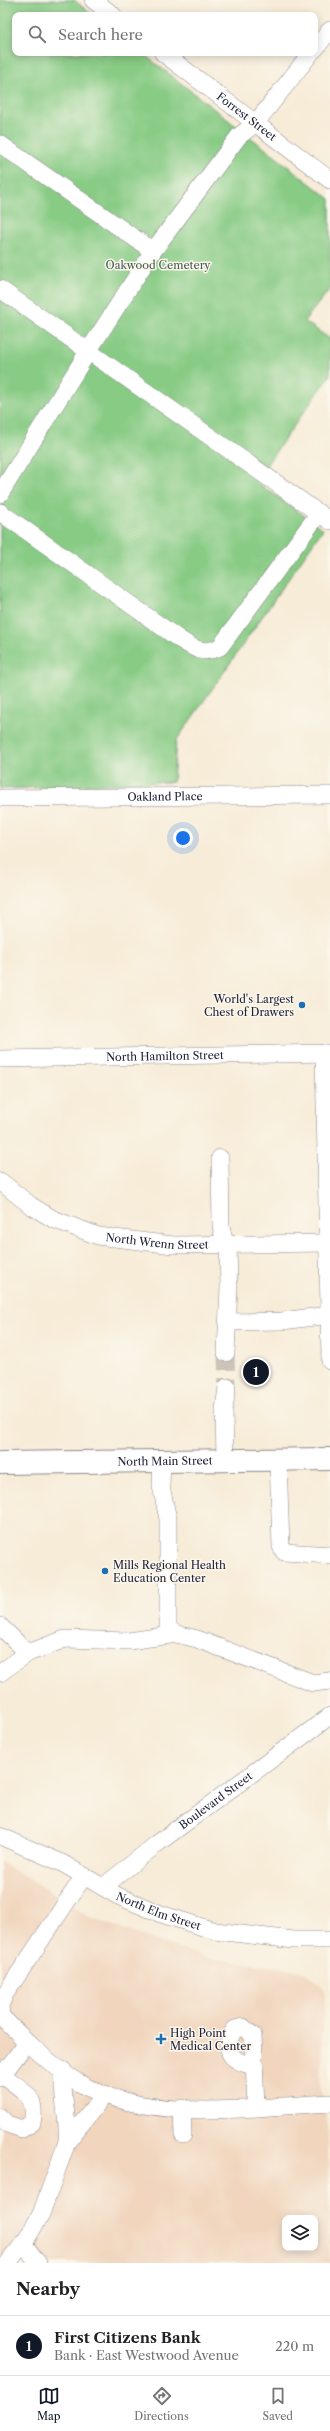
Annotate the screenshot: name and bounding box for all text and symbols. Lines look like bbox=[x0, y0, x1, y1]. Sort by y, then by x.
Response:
search box bbox=[12, 12, 318, 56]
icon: search bbox=[26, 23, 48, 45]
text: Search here bbox=[58, 25, 143, 44]
street label: Forrest Street bbox=[214, 89, 279, 144]
park label: Oakwood Cemetery bbox=[106, 258, 211, 272]
street label: Oakland Place bbox=[127, 789, 203, 804]
your location bbox=[173, 828, 193, 848]
place label: World's Largest Chest of Drawers bbox=[204, 992, 294, 1019]
marker: World's Largest Chest of Drawers bbox=[297, 1000, 307, 1010]
street label: North Hamilton Street bbox=[106, 1048, 224, 1064]
street label: North Wrenn Street bbox=[105, 1230, 209, 1252]
pin: 1 bbox=[243, 1357, 269, 1387]
street label: North Main Street bbox=[117, 1453, 213, 1469]
place label: Mills Regional Health Education Center bbox=[113, 1558, 226, 1585]
marker: Mills Regional Health Education Center bbox=[100, 1566, 110, 1576]
street label: Boulevard Street bbox=[176, 1769, 255, 1832]
street label: North Elm Street bbox=[114, 1889, 203, 1933]
place label: High Point Medical Center bbox=[170, 2026, 251, 2053]
marker: High Point Medical Center bbox=[155, 2033, 167, 2045]
map controls bbox=[282, 2215, 318, 2251]
button: layers bbox=[282, 2215, 318, 2251]
text: Nearby bbox=[16, 2279, 80, 2299]
text: First Citizens Bank bbox=[54, 2328, 201, 2347]
text: 1 bbox=[26, 2338, 32, 2354]
text: 220 m bbox=[275, 2338, 314, 2354]
text: Bank · East Westwood Avenue bbox=[54, 2347, 239, 2363]
tab: Map bbox=[37, 2385, 61, 2423]
tab: Directions bbox=[134, 2385, 189, 2423]
tab: Saved bbox=[263, 2385, 293, 2423]

